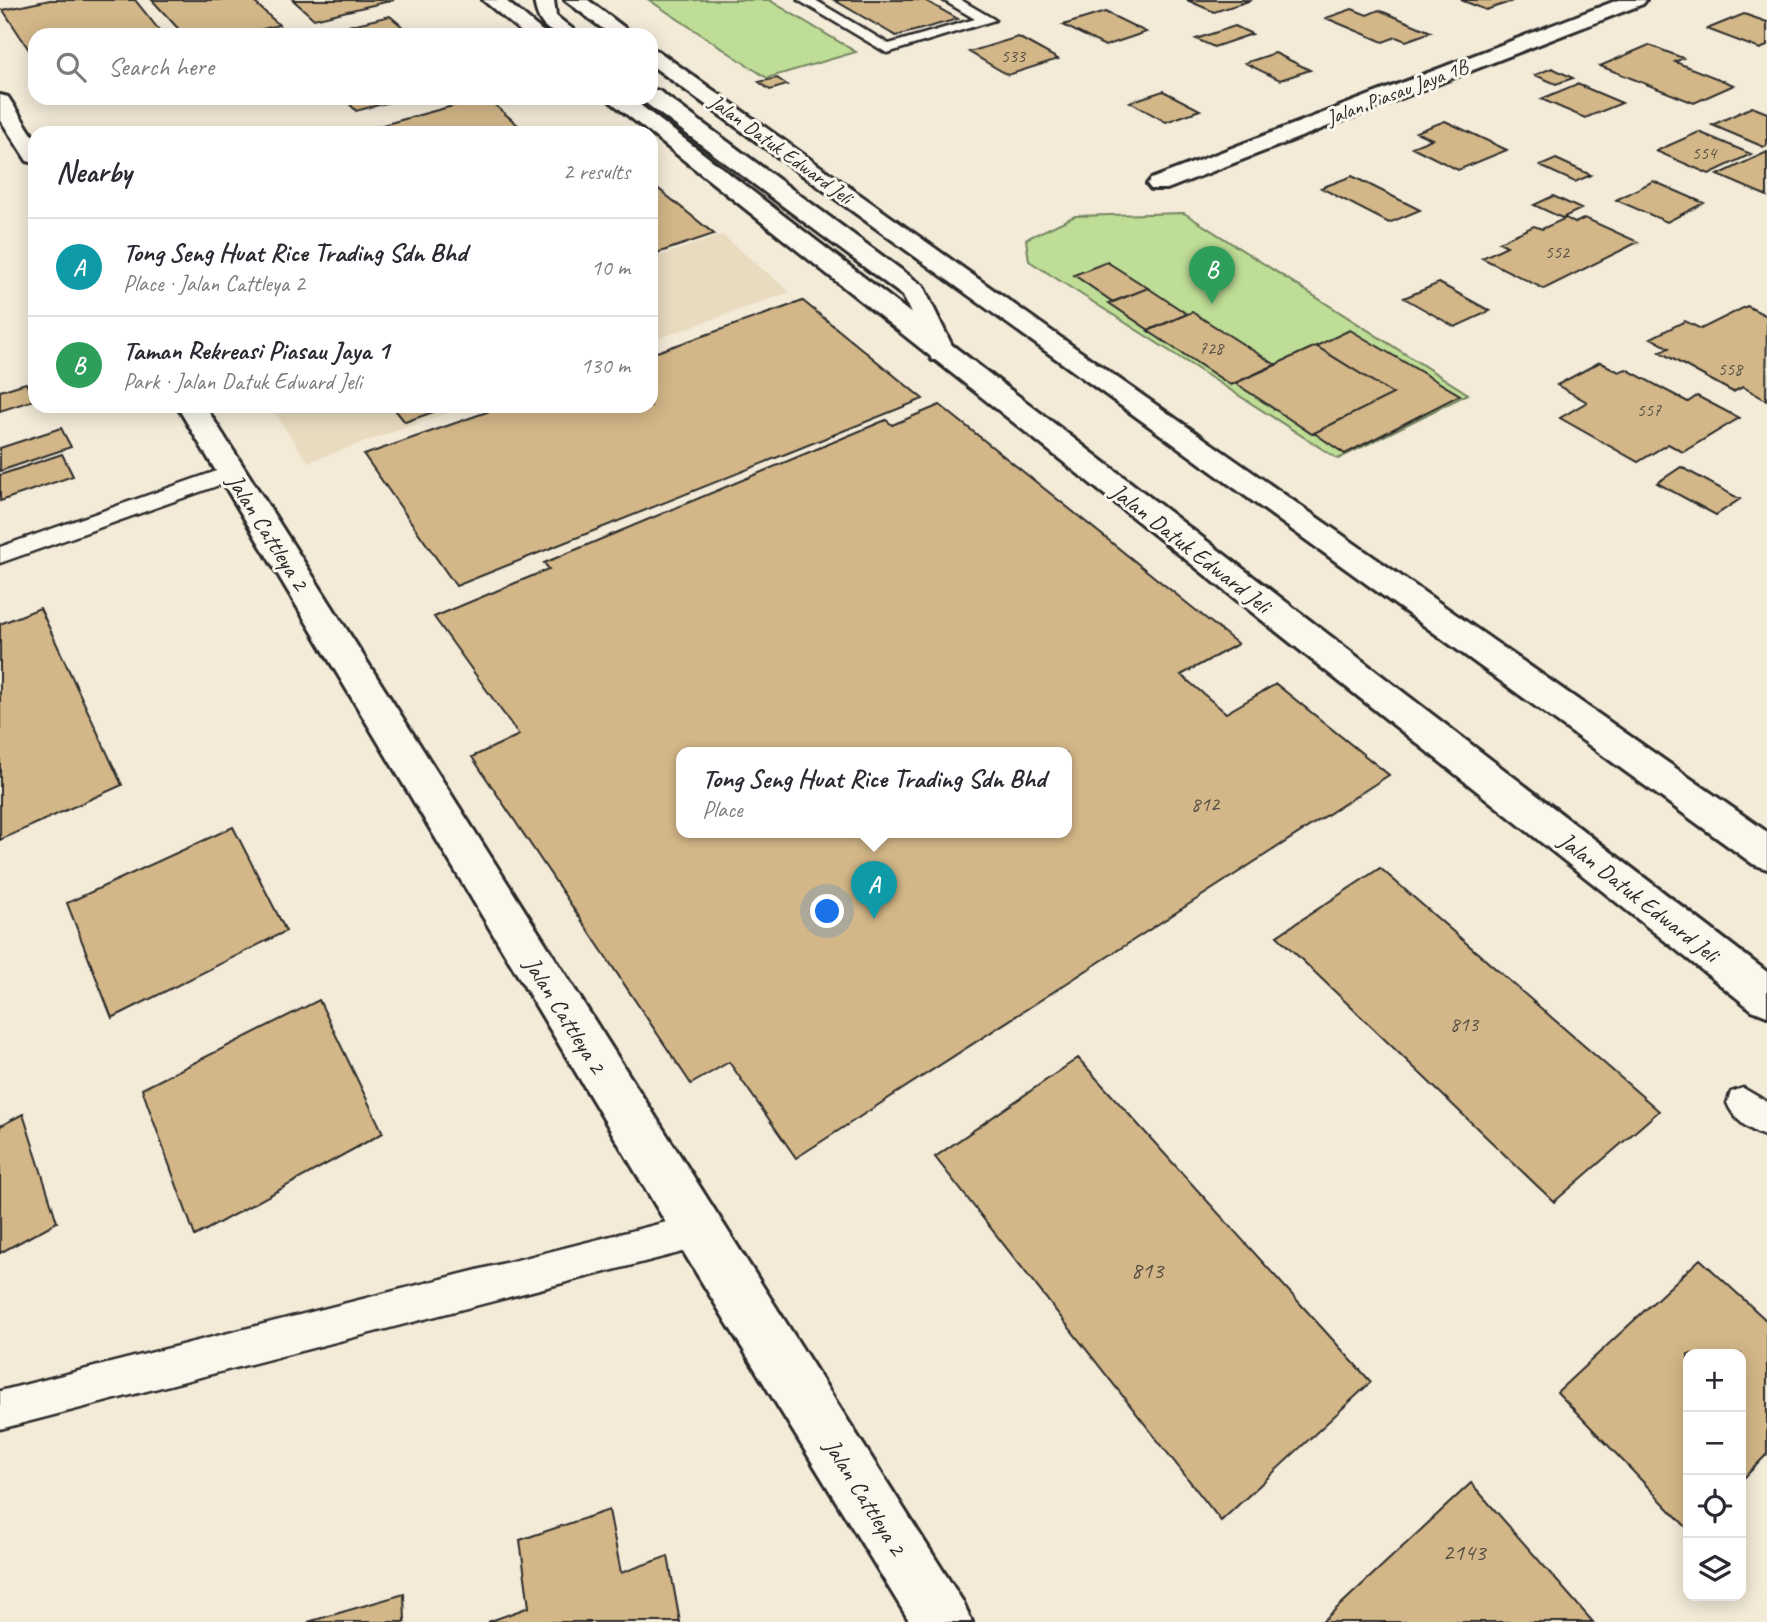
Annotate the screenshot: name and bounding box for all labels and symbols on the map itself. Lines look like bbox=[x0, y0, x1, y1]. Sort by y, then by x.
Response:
house number: 533 bbox=[1001, 45, 1027, 67]
street label: Jalan Piasau Jaya 1B bbox=[1322, 52, 1473, 131]
street label: Jalan Datuk Edward Jeli bbox=[704, 88, 860, 211]
house number: 554 bbox=[1692, 142, 1718, 164]
house number: 552 bbox=[1545, 241, 1571, 263]
pin: B bbox=[1189, 246, 1235, 304]
house number: 728 bbox=[1199, 337, 1225, 359]
house number: 558 bbox=[1718, 358, 1744, 380]
house number: 557 bbox=[1637, 399, 1662, 421]
street label: Jalan Cattleya 2 bbox=[220, 467, 317, 598]
street label: Jalan Datuk Edward Jeli bbox=[1104, 476, 1279, 621]
house number: 812 bbox=[1191, 791, 1221, 817]
street label: Jalan Datuk Edward Jeli bbox=[1552, 825, 1727, 970]
pin: A bbox=[851, 861, 897, 919]
your location bbox=[810, 894, 844, 928]
street label: Jalan Cattleya 2 bbox=[517, 950, 614, 1081]
house number: 813 bbox=[1450, 1011, 1480, 1037]
house number: 813 bbox=[1131, 1255, 1165, 1285]
street label: Jalan Cattleya 2 bbox=[817, 1432, 914, 1563]
house number: 2143 bbox=[1442, 1537, 1488, 1567]

